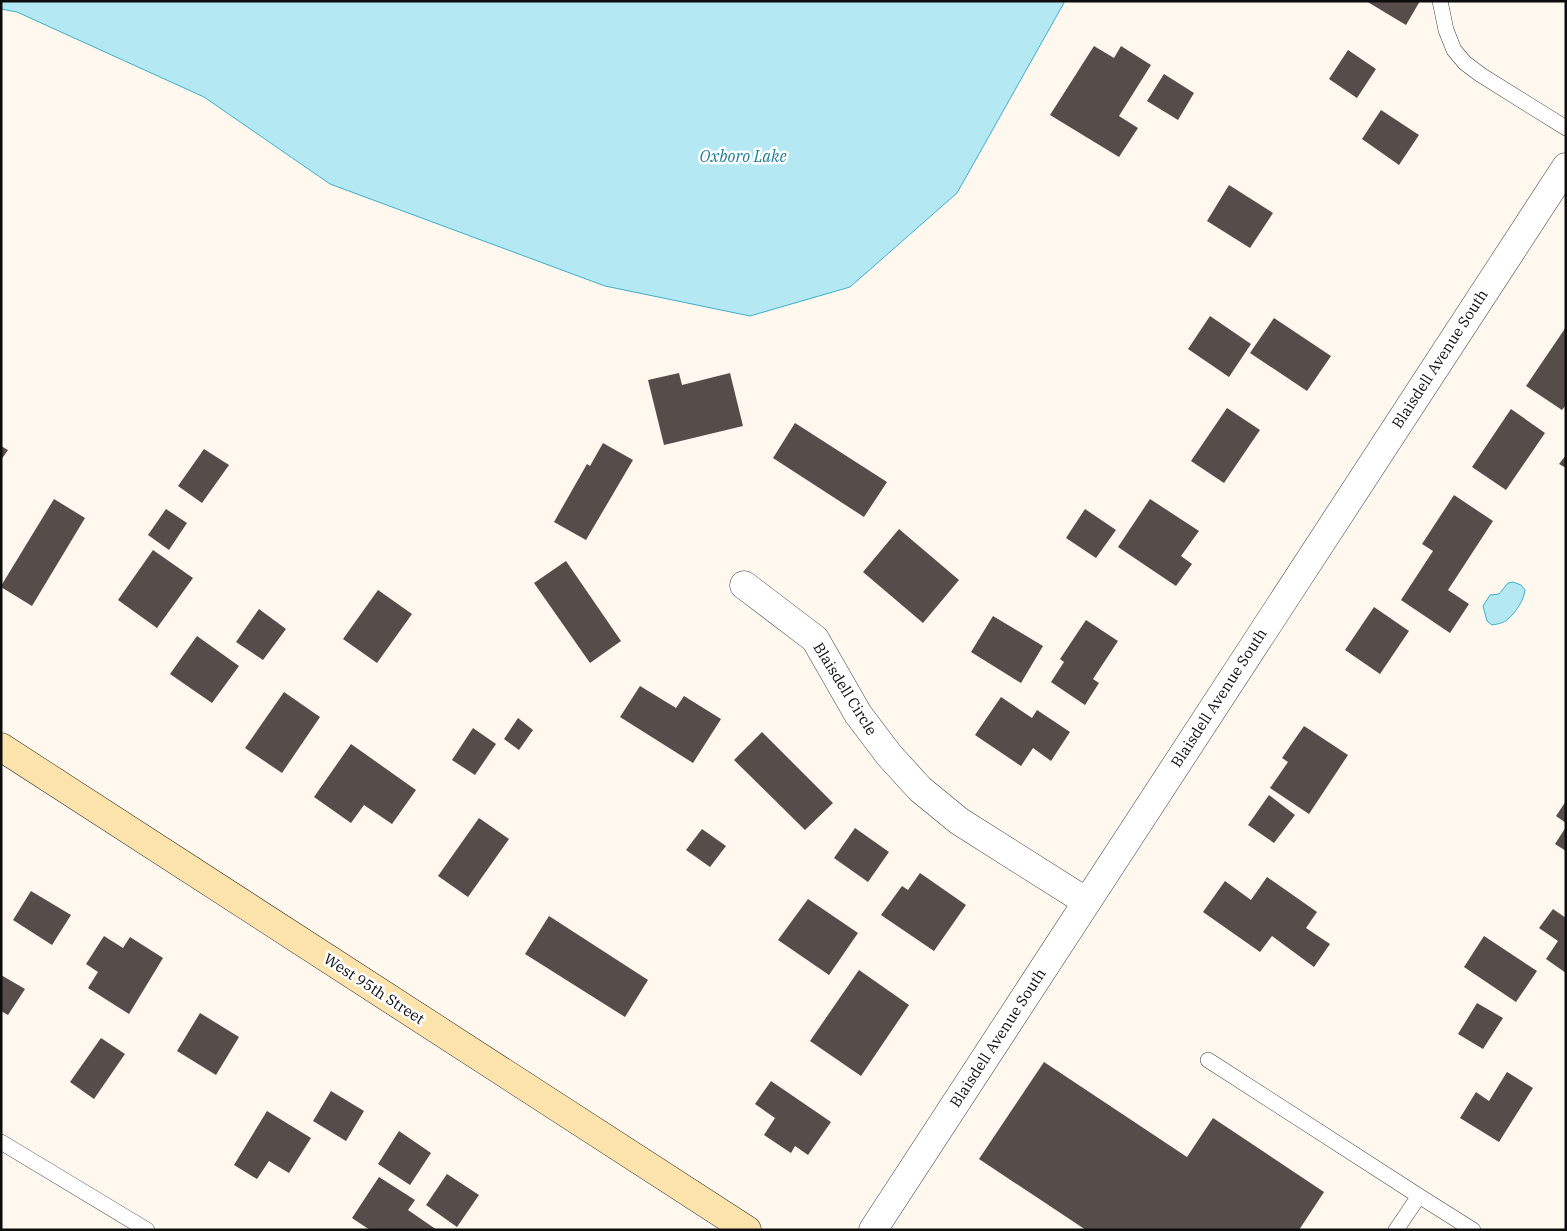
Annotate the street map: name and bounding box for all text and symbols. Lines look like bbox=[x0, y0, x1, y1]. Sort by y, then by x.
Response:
water label: Oxboro Lake bbox=[699, 146, 787, 166]
street label: Blaisdell Avenue South bbox=[1388, 286, 1492, 432]
street label: Blaisdell Avenue South bbox=[1167, 625, 1271, 771]
street label: Blaisdell Circle bbox=[809, 639, 882, 739]
street label: West 95th Street bbox=[320, 949, 428, 1028]
street label: Blaisdell Avenue South bbox=[946, 965, 1050, 1111]

